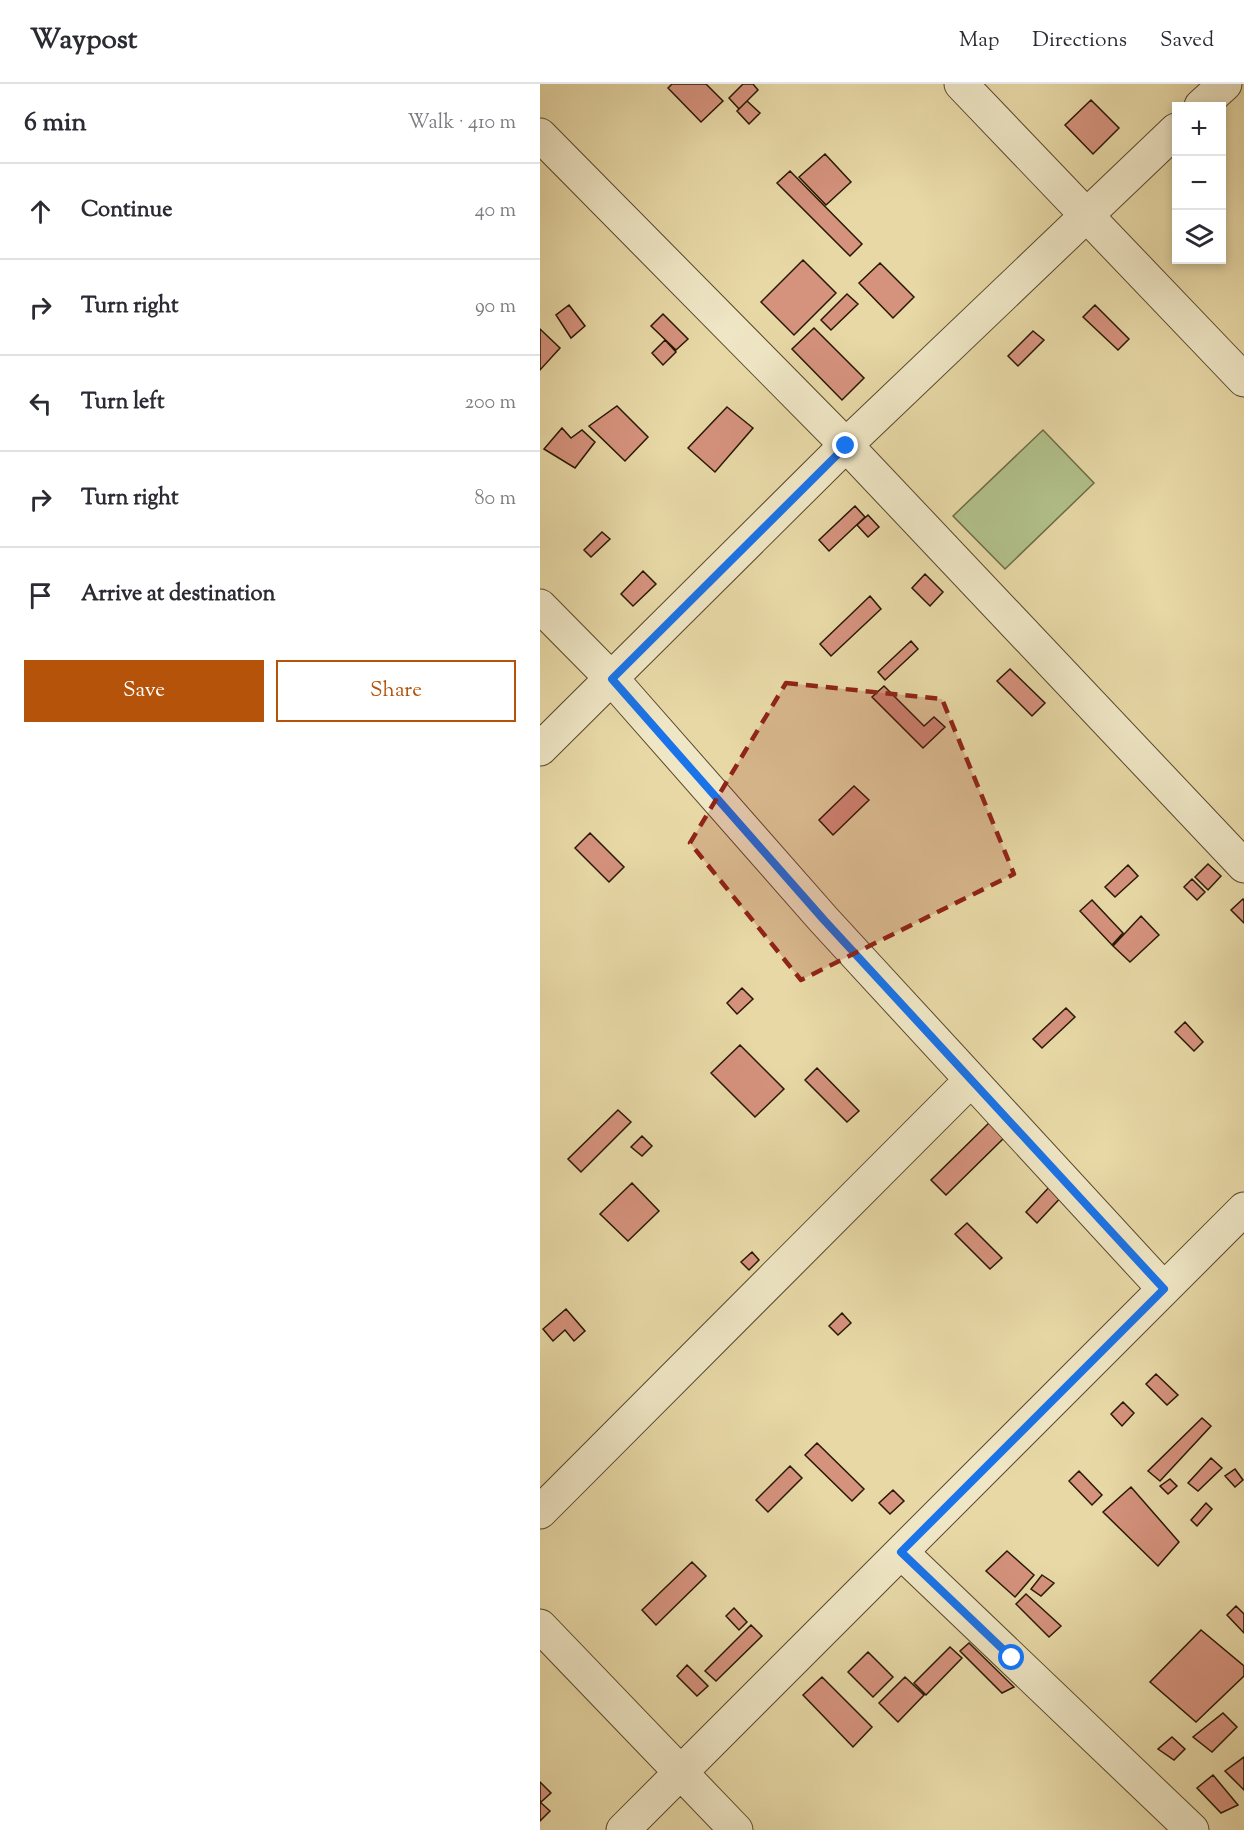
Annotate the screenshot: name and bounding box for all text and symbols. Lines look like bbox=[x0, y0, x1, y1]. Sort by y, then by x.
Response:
text: Waypost bbox=[30, 21, 137, 61]
text: Map bbox=[959, 26, 999, 56]
text: Directions bbox=[1032, 26, 1127, 56]
text: Saved bbox=[1160, 26, 1214, 56]
map controls bbox=[1172, 102, 1226, 264]
button: + bbox=[1172, 102, 1226, 156]
text: 6 min bbox=[24, 105, 87, 142]
text: Walk · 410 m bbox=[407, 109, 516, 138]
button: − bbox=[1172, 156, 1226, 210]
icon: ahead bbox=[24, 195, 57, 228]
text: Continue bbox=[81, 195, 172, 227]
text: 40 m bbox=[475, 197, 516, 226]
button: layers bbox=[1172, 210, 1226, 264]
icon: right bbox=[24, 291, 57, 324]
text: Turn right bbox=[81, 291, 178, 323]
text: 90 m bbox=[475, 293, 516, 322]
icon: left bbox=[24, 387, 57, 420]
text: Turn left bbox=[81, 387, 164, 419]
text: 200 m bbox=[465, 389, 516, 418]
route end bbox=[832, 432, 858, 458]
icon: right bbox=[24, 483, 57, 516]
text: Turn right bbox=[81, 483, 178, 515]
text: 80 m bbox=[475, 485, 516, 514]
icon: arrive bbox=[24, 579, 57, 612]
text: Arrive at destination bbox=[81, 579, 276, 611]
button: Save bbox=[24, 660, 264, 722]
button: Share bbox=[276, 660, 516, 722]
route start bbox=[998, 1644, 1024, 1670]

